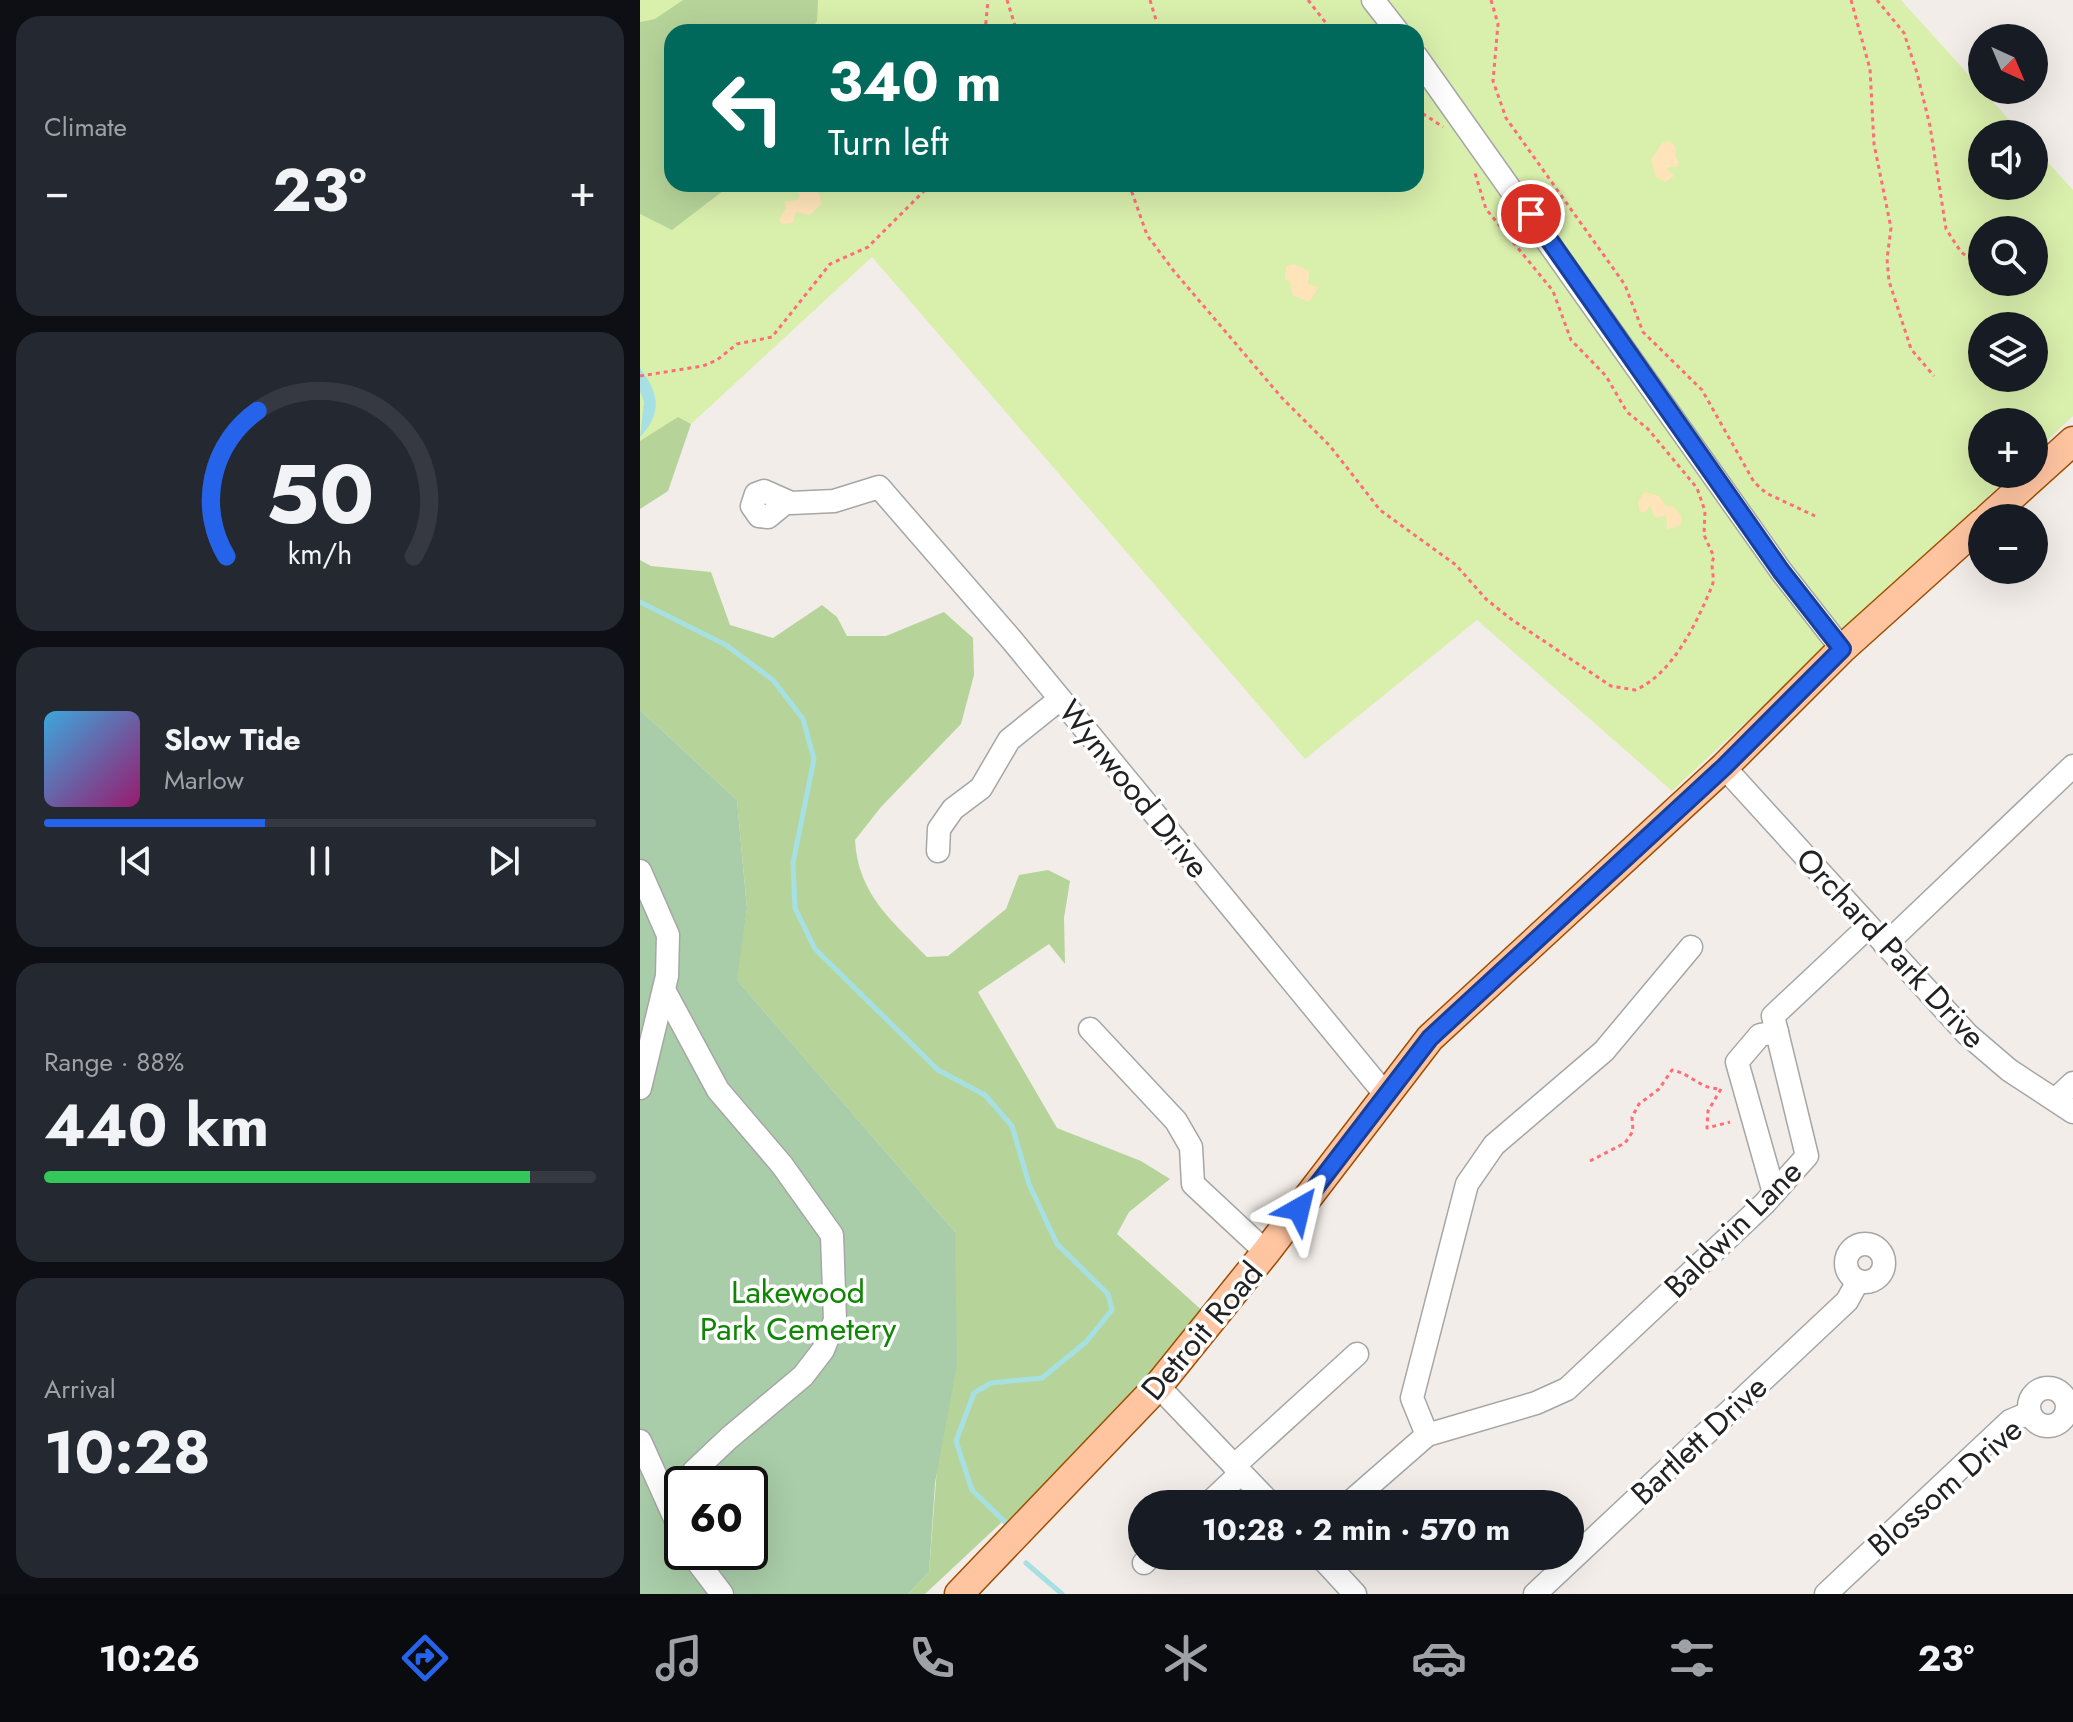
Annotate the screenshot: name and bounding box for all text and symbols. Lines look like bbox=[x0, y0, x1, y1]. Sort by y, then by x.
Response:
north arrow bbox=[1968, 24, 2048, 104]
map controls bbox=[1968, 24, 2048, 584]
text: 340 m bbox=[828, 41, 1002, 122]
icon: left bbox=[696, 56, 800, 160]
text: Climate bbox=[44, 108, 127, 146]
text: Turn left bbox=[828, 116, 949, 168]
button: sound bbox=[1968, 120, 2048, 200]
text: 23° bbox=[272, 147, 367, 234]
text: − bbox=[44, 159, 70, 223]
text: + bbox=[569, 159, 596, 223]
pin bbox=[1497, 180, 1565, 248]
icon: arrive bbox=[1509, 192, 1553, 236]
button: search bbox=[1968, 216, 2048, 296]
button: layers bbox=[1968, 312, 2048, 392]
button: + bbox=[1968, 408, 2048, 488]
text: 50 bbox=[266, 434, 374, 554]
button: − bbox=[1968, 504, 2048, 584]
text: km/h bbox=[288, 534, 352, 576]
street label: Wynwood Drive bbox=[1048, 690, 1220, 888]
text: Slow Tide bbox=[164, 718, 301, 761]
text: Marlow bbox=[164, 761, 244, 799]
street label: Orchard Park Drive bbox=[1786, 837, 1996, 1059]
icon: previous bbox=[114, 839, 158, 883]
icon: pause bbox=[298, 839, 342, 883]
icon: next bbox=[482, 839, 526, 883]
text: Range · 88% bbox=[44, 1043, 184, 1081]
text: 440 km bbox=[44, 1082, 269, 1169]
street label: Baldwin Lane bbox=[1654, 1150, 1812, 1308]
position arrow bbox=[1257, 1167, 1341, 1251]
street label: Detroit Road bbox=[1130, 1252, 1274, 1410]
park label: Lakewood Park Cemetery bbox=[700, 1269, 897, 1352]
street label: Bartlett Drive bbox=[1620, 1365, 1778, 1515]
text: Arrival bbox=[44, 1370, 116, 1408]
street label: Blossom Drive bbox=[1858, 1407, 2032, 1567]
text: 10:28 bbox=[44, 1409, 211, 1496]
speed limit sign: 60 bbox=[664, 1466, 768, 1570]
text: 10:28 · 2 min · 570 m bbox=[1202, 1508, 1510, 1551]
icon: directions bbox=[397, 1630, 453, 1686]
icon: music bbox=[651, 1630, 707, 1686]
icon: phone bbox=[904, 1630, 960, 1686]
icon: climate bbox=[1158, 1630, 1214, 1686]
icon: car bbox=[1411, 1630, 1467, 1686]
icon: filters bbox=[1664, 1630, 1720, 1686]
text: 10:26 bbox=[99, 1632, 200, 1684]
text: 23° bbox=[1918, 1632, 1974, 1684]

